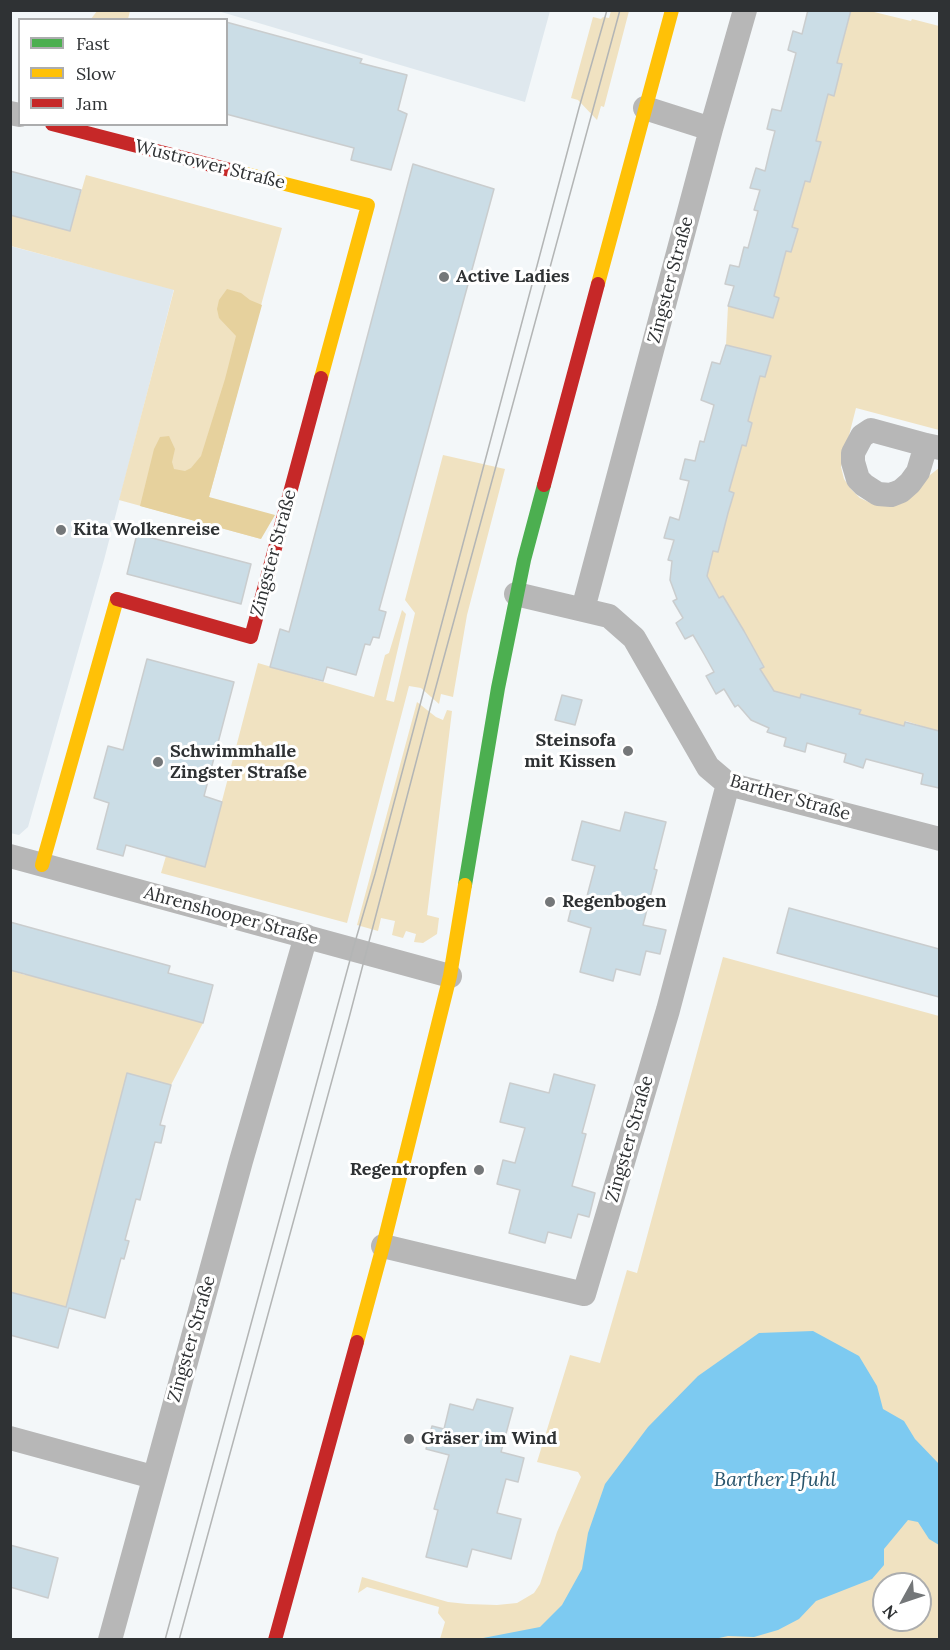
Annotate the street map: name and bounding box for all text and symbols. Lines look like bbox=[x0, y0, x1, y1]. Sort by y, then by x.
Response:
legend bbox=[18, 18, 228, 126]
text: Fast bbox=[76, 32, 110, 55]
text: Slow bbox=[76, 62, 116, 85]
text: Jam bbox=[76, 92, 108, 115]
street label: Wustrower Straße bbox=[133, 136, 287, 194]
street label: Zingster Straße bbox=[644, 214, 698, 346]
place label: Active Ladies bbox=[456, 266, 570, 288]
marker: Active Ladies bbox=[437, 270, 451, 284]
street label: Zingster Straße bbox=[247, 487, 301, 619]
place label: Kita Wolkenreise bbox=[73, 519, 220, 541]
marker: Kita Wolkenreise bbox=[54, 523, 68, 537]
place label: Steinsofa mit Kissen bbox=[524, 730, 616, 772]
place label: Schwimmhalle Zingster Straße bbox=[170, 741, 307, 783]
marker: Steinsofa mit Kissen bbox=[621, 744, 635, 758]
marker: Schwimmhalle Zingster Straße bbox=[151, 755, 165, 769]
street label: Barther Straße bbox=[727, 770, 853, 826]
street label: Ahrenshooper Straße bbox=[141, 882, 321, 950]
place label: Regenbogen bbox=[562, 891, 666, 913]
marker: Regenbogen bbox=[543, 895, 557, 909]
street label: Zingster Straße bbox=[602, 1073, 658, 1205]
place label: Regentropfen bbox=[350, 1159, 467, 1181]
marker: Regentropfen bbox=[472, 1163, 486, 1177]
street label: Zingster Straße bbox=[164, 1273, 220, 1405]
place label: Gräser im Wind bbox=[421, 1428, 557, 1450]
marker: Gräser im Wind bbox=[402, 1432, 416, 1446]
water label: Barther Pfuhl bbox=[714, 1468, 836, 1492]
north arrow bbox=[872, 1572, 932, 1632]
text: N bbox=[878, 1601, 901, 1623]

